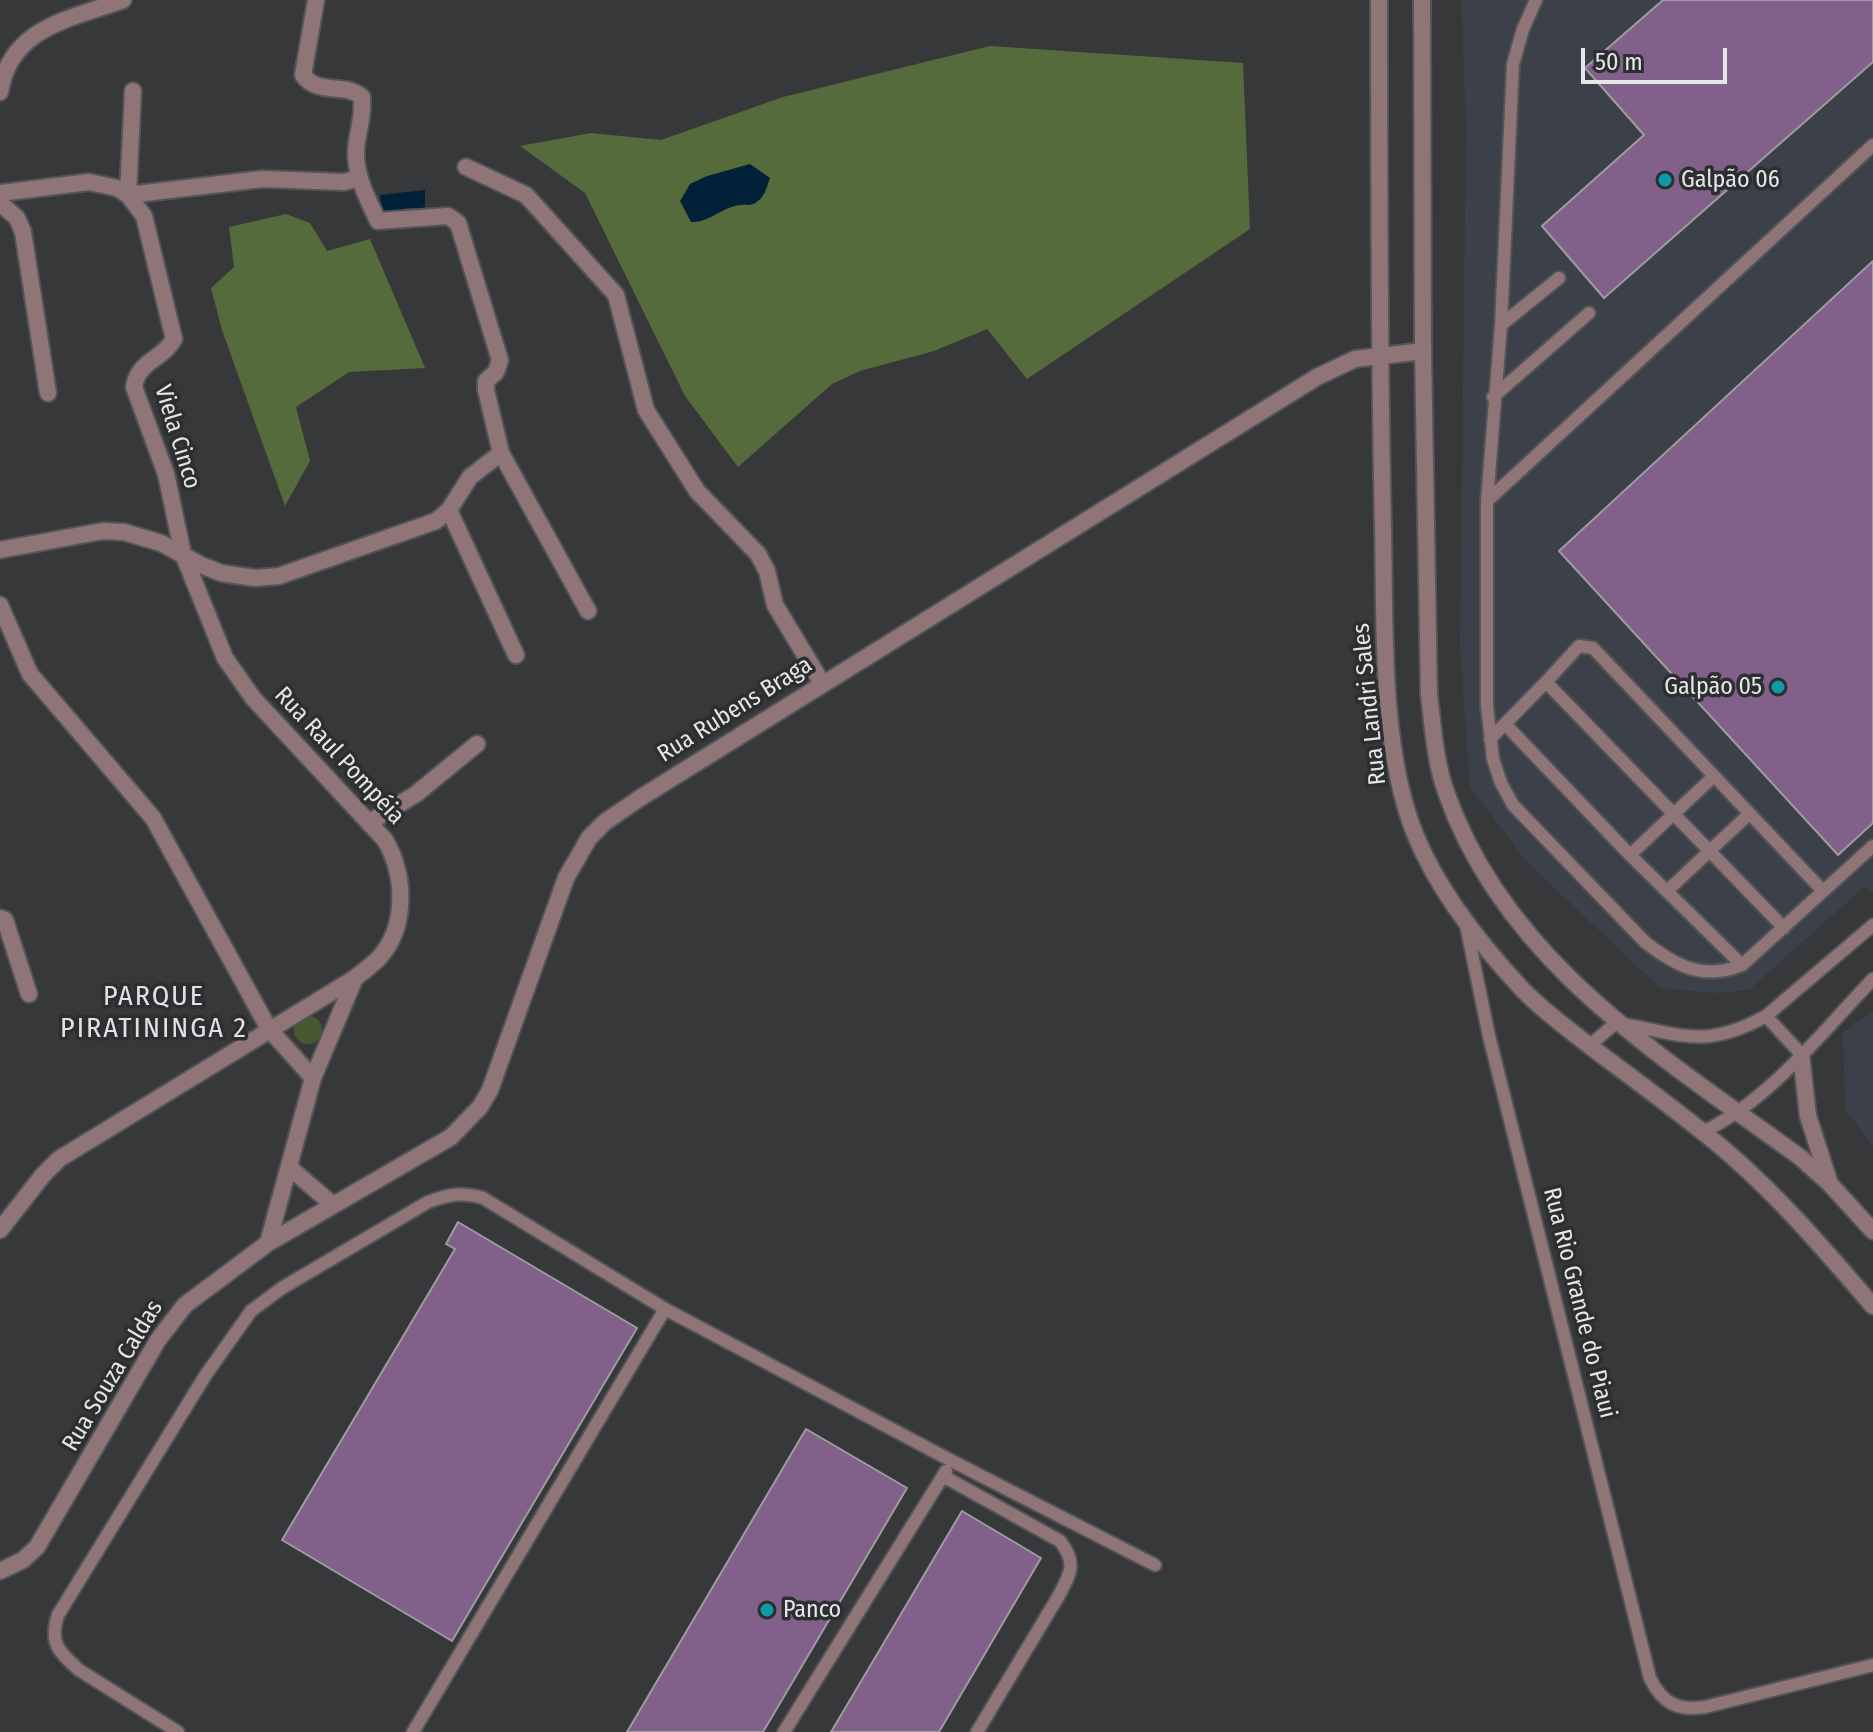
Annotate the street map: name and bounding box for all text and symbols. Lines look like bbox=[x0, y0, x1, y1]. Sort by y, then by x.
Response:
scale bar bbox=[1585, 32, 1731, 82]
text: 50 m bbox=[1595, 48, 1643, 76]
place label: Galpão 06 bbox=[1681, 166, 1780, 194]
marker: Galpão 06 bbox=[1656, 171, 1674, 189]
street label: Viela Cinco bbox=[148, 382, 206, 492]
street label: Rua Landri Sales bbox=[1347, 622, 1393, 786]
street label: Rua Rubens Braga bbox=[652, 651, 818, 769]
place label: Galpão 05 bbox=[1664, 673, 1762, 701]
marker: Galpão 05 bbox=[1769, 678, 1787, 696]
street label: Rua Raul Pompéia bbox=[268, 681, 410, 831]
district label: PARQUE PIRATININGA 2 bbox=[60, 980, 248, 1046]
street label: Rua Rio Grande do Piaui bbox=[1536, 1185, 1622, 1421]
street label: Rua Souza Caldas bbox=[57, 1295, 169, 1457]
place label: Panco bbox=[783, 1596, 841, 1624]
marker: Panco bbox=[758, 1601, 776, 1619]

